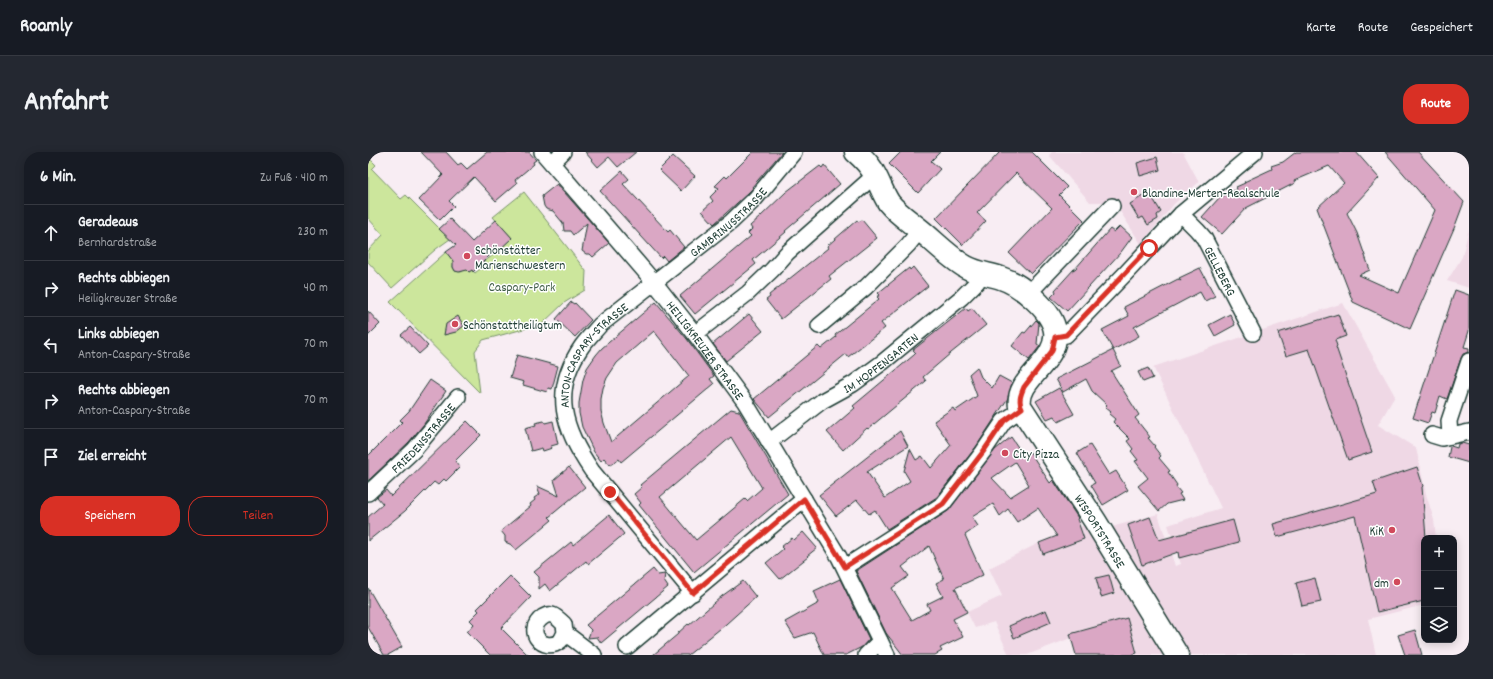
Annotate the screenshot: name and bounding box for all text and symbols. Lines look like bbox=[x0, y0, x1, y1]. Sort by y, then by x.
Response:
text: Roamly bbox=[20, 14, 72, 41]
text: Karte bbox=[1306, 18, 1336, 38]
text: Route bbox=[1358, 18, 1388, 38]
text: Gespeichert bbox=[1410, 18, 1473, 38]
text: Anfahrt bbox=[24, 84, 109, 124]
button: Route bbox=[1403, 84, 1469, 124]
text: 6 Min. bbox=[40, 166, 76, 190]
text: Zu Fuß · 410 m bbox=[260, 169, 328, 188]
street label: GAMBRINUSSTRASSE bbox=[686, 184, 773, 263]
place label: Blandine-Merten-Realschule bbox=[1142, 185, 1280, 204]
marker: Blandine-Merten-Realschule bbox=[1129, 187, 1139, 197]
text: Geradeaus bbox=[78, 212, 138, 234]
icon: ahead bbox=[40, 222, 62, 244]
text: 230 m bbox=[298, 223, 328, 242]
text: Bernhardstraße bbox=[78, 234, 157, 253]
route start bbox=[1140, 239, 1158, 257]
place label: Schönstätter Marienschwestern bbox=[475, 242, 565, 276]
street label: GELLEBERG bbox=[1198, 243, 1239, 300]
marker: Schönstätter Marienschwestern bbox=[462, 251, 472, 261]
text: Rechts abbiegen bbox=[78, 268, 170, 290]
icon: right bbox=[40, 278, 62, 300]
text: 40 m bbox=[304, 279, 328, 298]
park label: Caspary-Park bbox=[489, 279, 555, 298]
text: Heiligkreuzer Straße bbox=[78, 290, 177, 309]
street label: HEILIGKREUZER STRASSE bbox=[660, 298, 748, 405]
street label: ANTON-CASPARY-STRASSE bbox=[557, 299, 633, 409]
place label: Schönstattheiligtum bbox=[463, 317, 562, 336]
marker: Schönstattheiligtum bbox=[450, 319, 460, 329]
text: Links abbiegen bbox=[78, 324, 159, 346]
street label: IM HOPFENGARTEN bbox=[840, 330, 924, 400]
icon: left bbox=[40, 334, 62, 356]
text: 70 m bbox=[304, 335, 328, 354]
text: Anton-Caspary-Straße bbox=[78, 346, 190, 365]
text: Rechts abbiegen bbox=[78, 380, 170, 402]
icon: right bbox=[40, 390, 62, 412]
text: 70 m bbox=[304, 391, 328, 410]
street label: FRIEDENSSTRASSE bbox=[388, 400, 461, 479]
text: Anton-Caspary-Straße bbox=[78, 402, 190, 421]
icon: arrive bbox=[40, 446, 62, 468]
text: Ziel erreicht bbox=[78, 446, 146, 468]
place label: City Pizza bbox=[1013, 446, 1060, 465]
marker: City Pizza bbox=[1000, 448, 1010, 458]
route end bbox=[601, 483, 619, 501]
street label: WISPORTSTRASSE bbox=[1068, 492, 1129, 573]
button: Speichern bbox=[40, 496, 180, 536]
button: Teilen bbox=[188, 496, 328, 536]
place label: KiK bbox=[1370, 523, 1384, 542]
marker: KiK bbox=[1387, 525, 1397, 535]
map controls bbox=[1421, 535, 1457, 643]
button: + bbox=[1421, 535, 1457, 571]
button: − bbox=[1421, 571, 1457, 607]
place label: dm bbox=[1374, 575, 1389, 594]
marker: dm bbox=[1392, 577, 1402, 587]
button: layers bbox=[1421, 607, 1457, 643]

